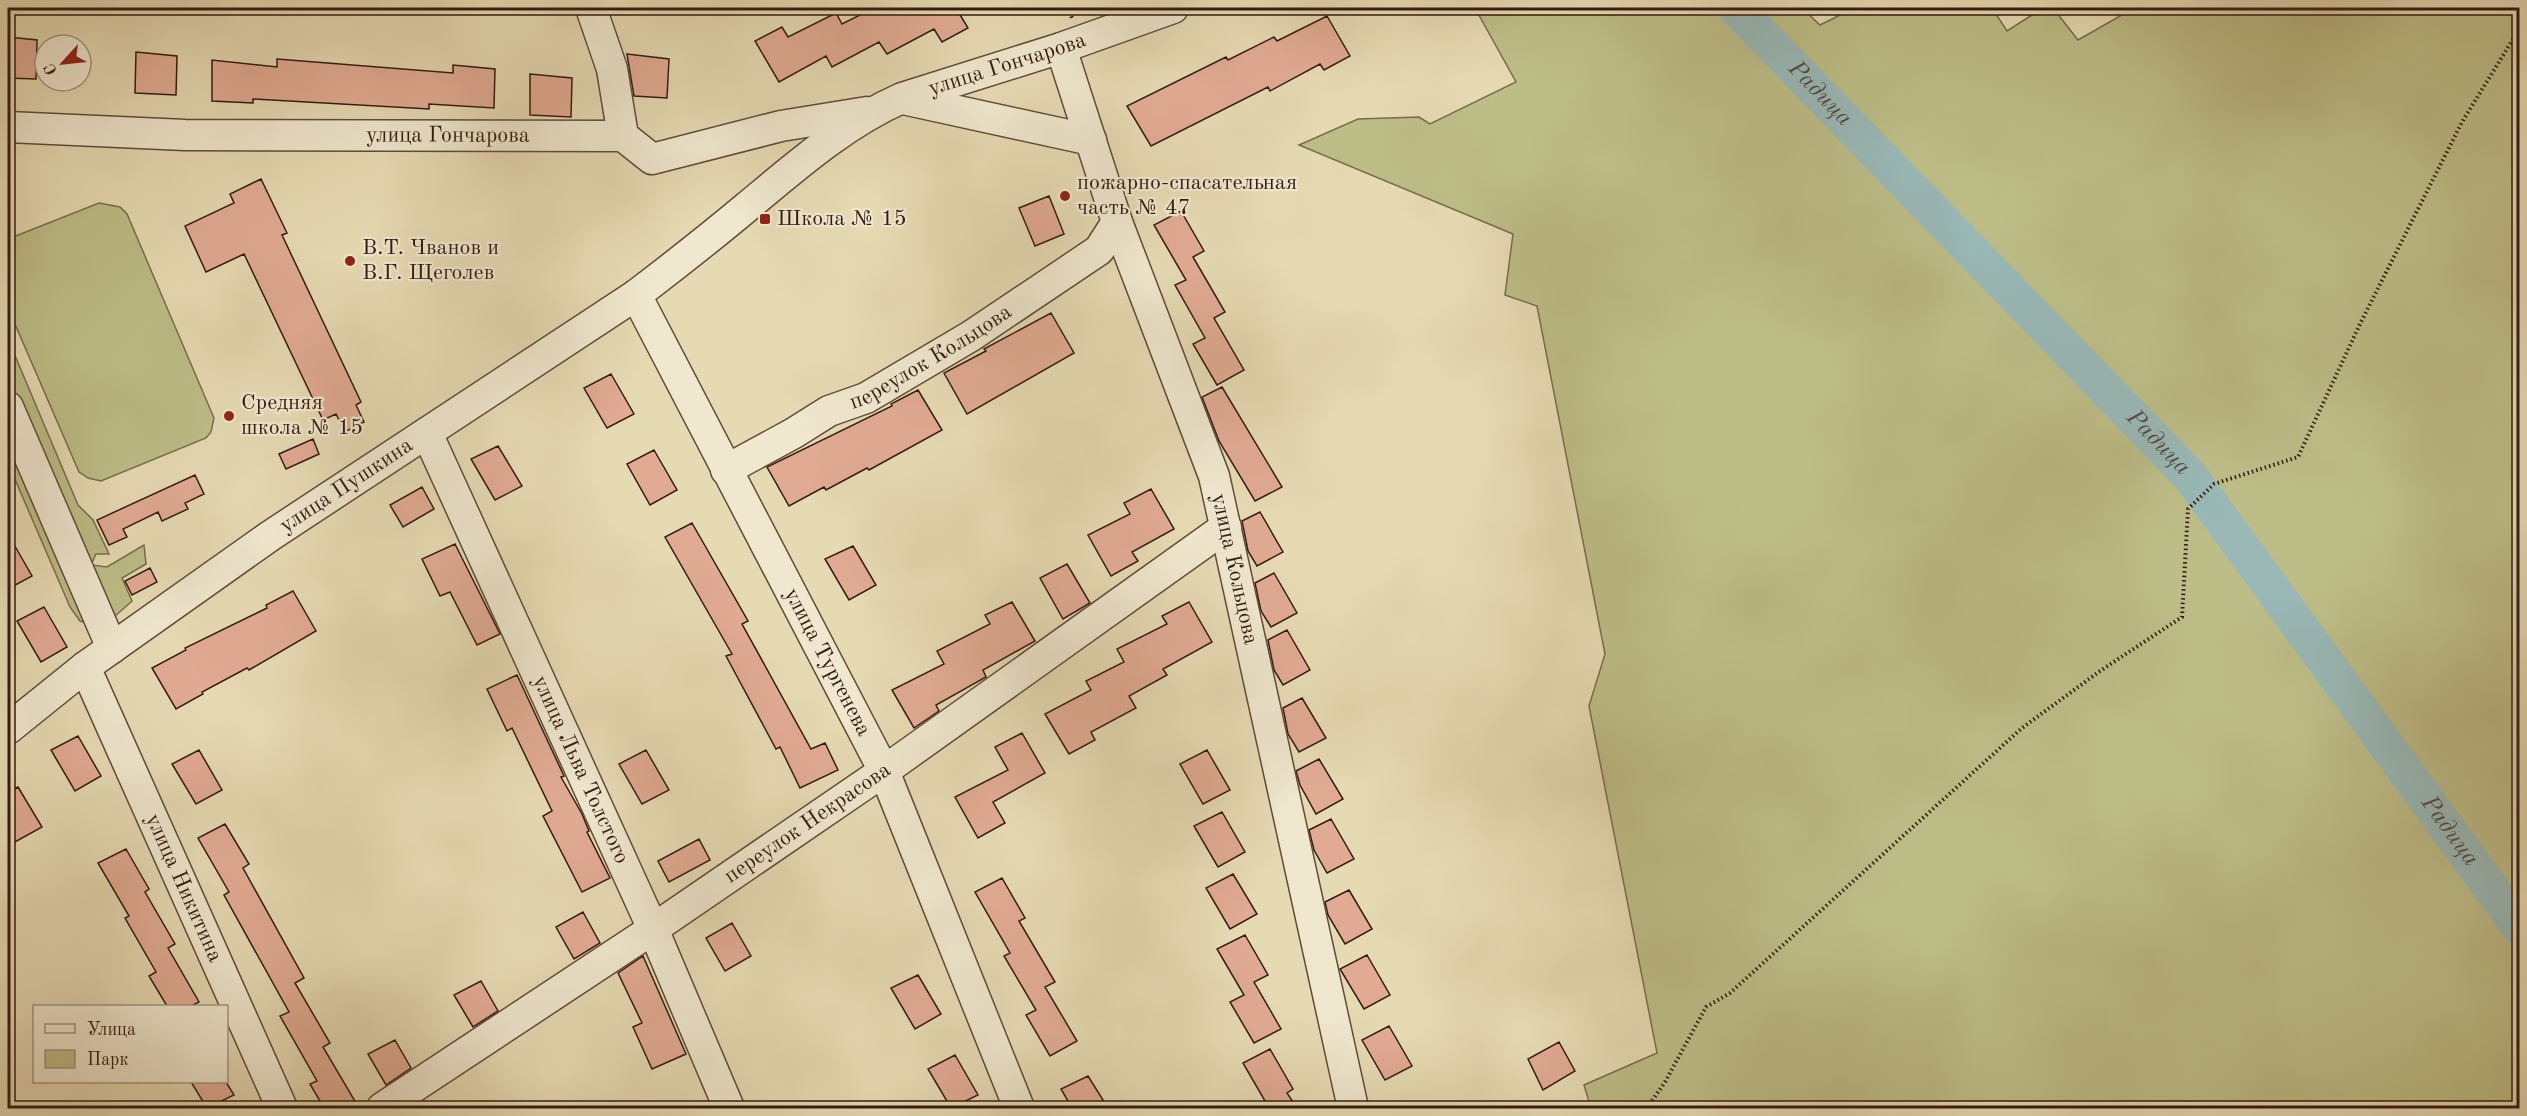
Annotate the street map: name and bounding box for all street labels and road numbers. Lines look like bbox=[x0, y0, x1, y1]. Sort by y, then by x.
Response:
street label: улица Гончарова bbox=[926, 29, 1089, 100]
street label: улица Гончарова bbox=[366, 124, 530, 147]
street label: переулок Кольцова bbox=[847, 301, 1016, 414]
street label: улица Пушкина bbox=[276, 434, 417, 537]
street label: улица Кольцова bbox=[1207, 491, 1262, 647]
street label: улица Тургенева bbox=[780, 585, 875, 740]
street label: улица Льва Толстого bbox=[528, 672, 633, 867]
street label: переулок Некрасова bbox=[720, 759, 895, 888]
street label: улица Никитина bbox=[141, 811, 226, 965]

